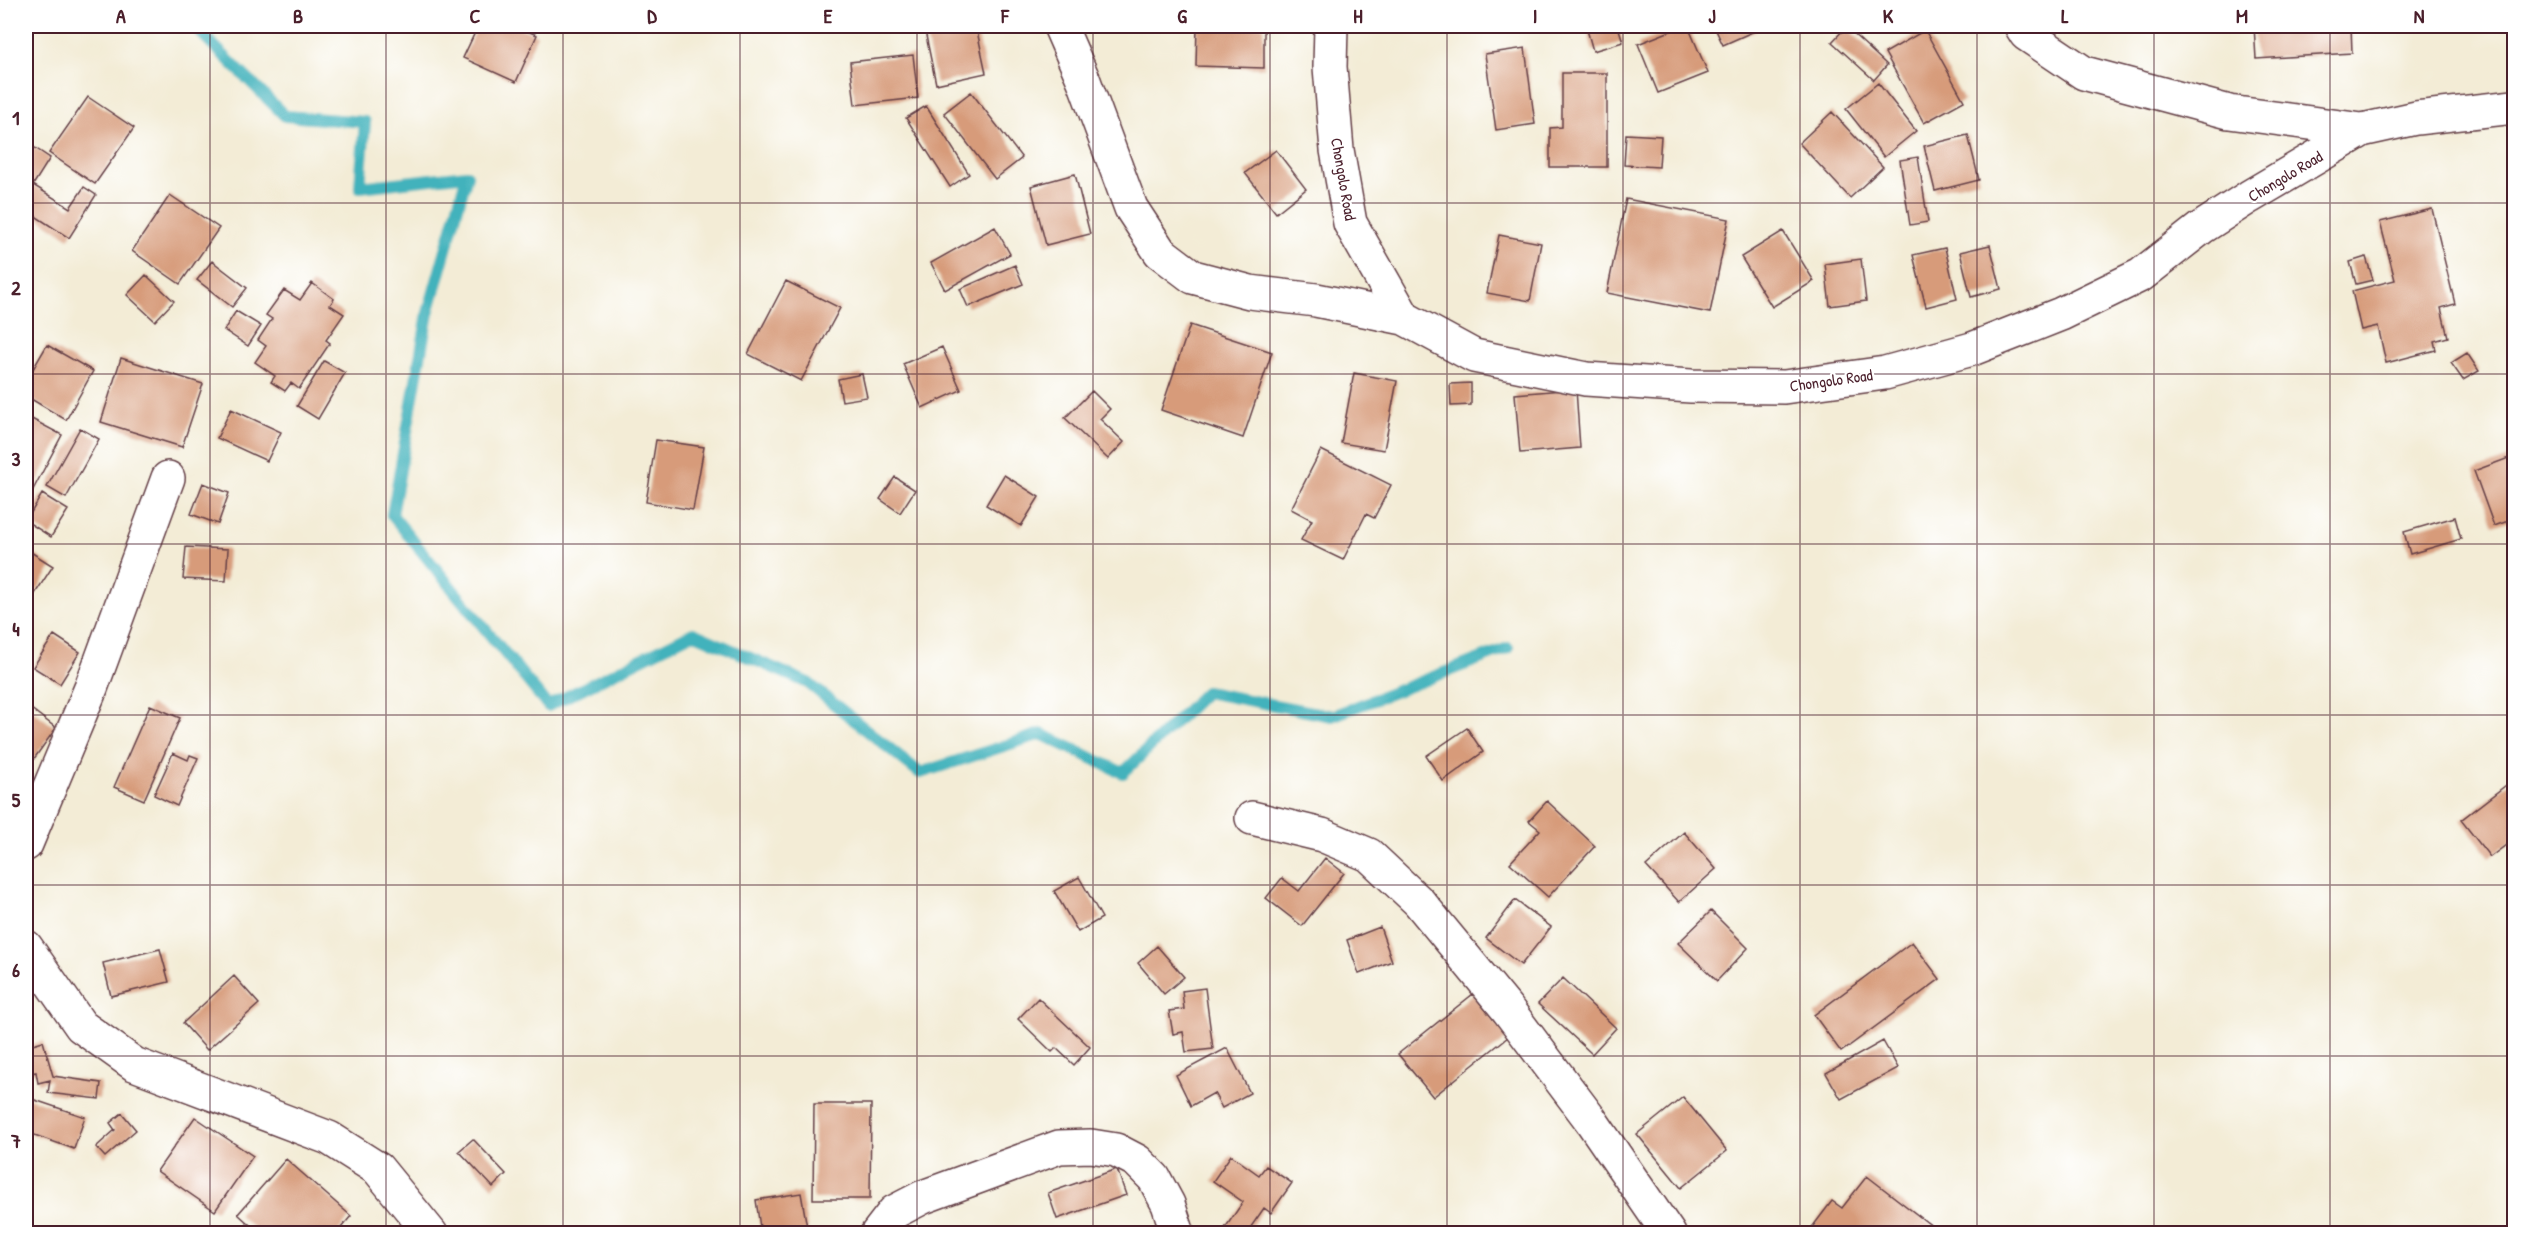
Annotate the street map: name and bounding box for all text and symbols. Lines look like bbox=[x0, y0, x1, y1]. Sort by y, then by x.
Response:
text: A bbox=[116, 2, 126, 29]
text: B bbox=[293, 2, 303, 29]
text: C bbox=[470, 2, 481, 29]
text: D bbox=[647, 2, 657, 29]
text: E bbox=[824, 2, 833, 29]
text: F bbox=[1000, 2, 1010, 29]
text: G bbox=[1177, 2, 1187, 29]
text: H bbox=[1353, 2, 1363, 29]
text: I bbox=[1533, 2, 1537, 29]
text: J bbox=[1708, 2, 1716, 29]
text: K bbox=[1883, 2, 1894, 29]
text: L bbox=[2061, 2, 2069, 29]
text: M bbox=[2236, 2, 2248, 29]
text: N bbox=[2414, 2, 2425, 29]
text: 1 bbox=[12, 104, 20, 131]
street label: Chongolo Road bbox=[1326, 136, 1362, 222]
street label: Chongolo Road bbox=[2244, 145, 2326, 207]
text: 2 bbox=[11, 274, 21, 301]
street label: Chongolo Road bbox=[1788, 363, 1874, 397]
text: 3 bbox=[12, 445, 21, 472]
text: 4 bbox=[12, 615, 20, 642]
text: 5 bbox=[12, 786, 21, 813]
text: 6 bbox=[12, 956, 20, 983]
text: 7 bbox=[10, 1127, 21, 1154]

